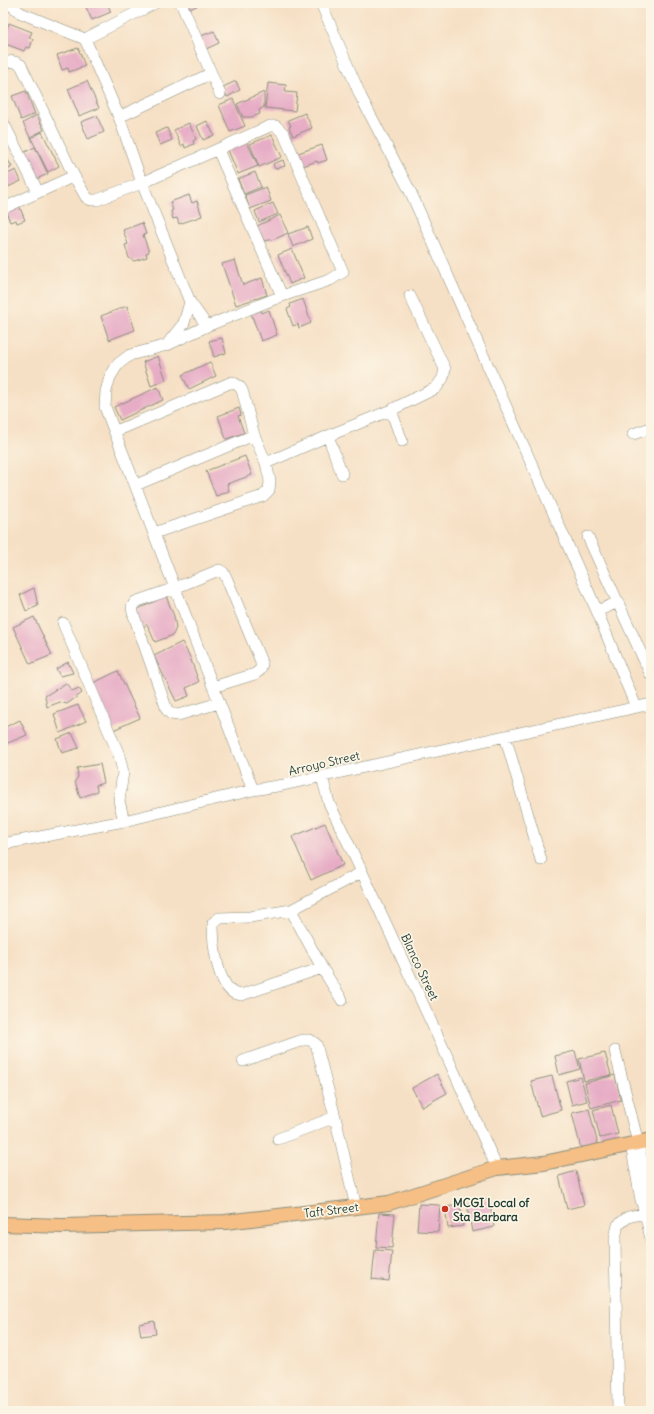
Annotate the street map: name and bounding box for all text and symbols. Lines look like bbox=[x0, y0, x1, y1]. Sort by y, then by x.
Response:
street label: Arroyo Street bbox=[287, 748, 361, 778]
street label: Blanco Street bbox=[398, 931, 442, 1003]
place label: MCGI Local of Sta Barbara bbox=[453, 1195, 530, 1224]
street label: Taft Street bbox=[303, 1199, 359, 1221]
marker: MCGI Local of Sta Barbara bbox=[440, 1204, 450, 1214]

